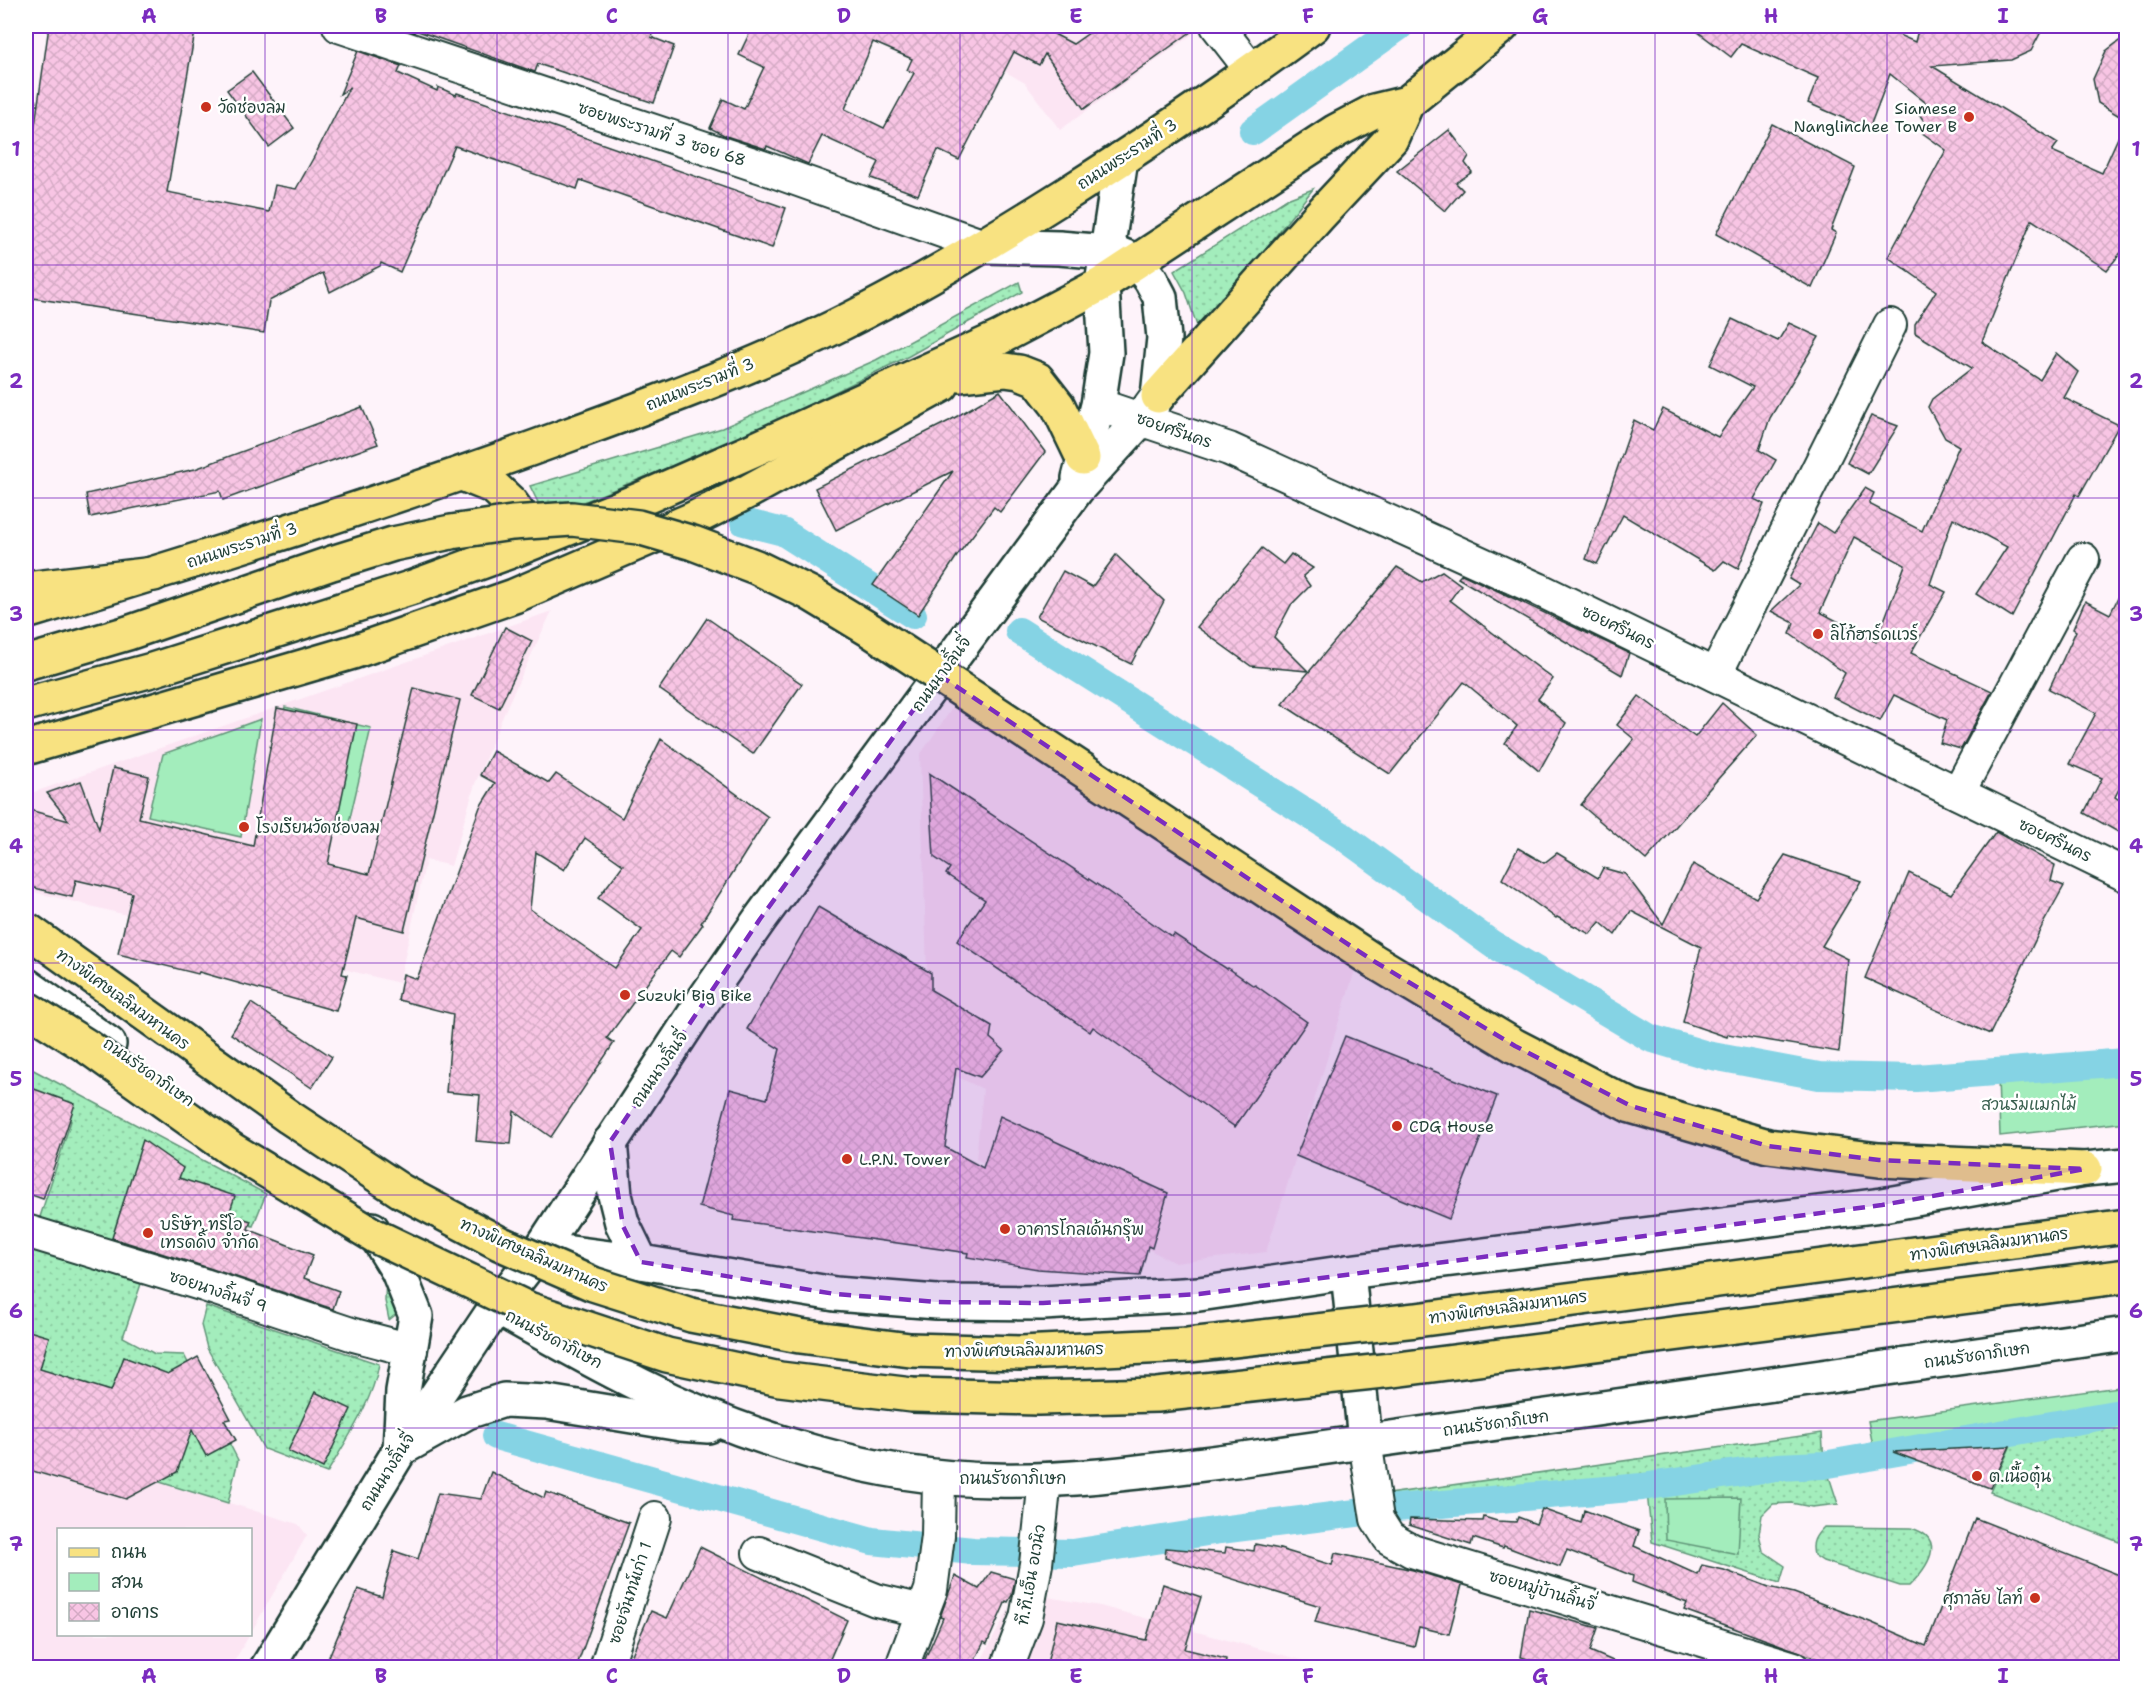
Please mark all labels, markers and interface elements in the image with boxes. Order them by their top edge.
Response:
text: A [141,3,157,29]
text: B [375,3,387,29]
text: C [606,3,618,29]
text: D [837,3,851,29]
text: E [1069,3,1083,29]
text: F [1302,3,1314,29]
text: G [1532,3,1548,29]
text: H [1764,3,1778,29]
text: I [1997,3,2009,29]
street label: ซอยพระรามที่ 3 ซอย 68 [575,92,750,171]
place label: วัดช่องลม [218,96,286,118]
place label: Siamese Nanglinchee Tower B [1793,98,1957,137]
marker: วัดช่องลม [199,100,213,114]
street label: ถนนพระรามที่ 3 [1070,110,1181,194]
marker: Siamese Nanglinchee Tower B [1962,110,1976,124]
text: 1 [11,136,21,162]
text: 1 [2131,136,2141,162]
street label: ถนนพระรามที่ 3 [641,348,757,415]
text: 2 [9,368,23,394]
text: 2 [2129,368,2143,394]
street label: ซอยศรีนคร [1133,407,1215,453]
street label: ถนนพระรามที่ 3 [182,512,300,573]
street label: ซอยศรีนคร [1578,600,1658,654]
text: 3 [9,601,23,627]
text: 3 [2129,601,2143,627]
place label: ลิโก้ฮาร์ดแวร์ [1830,623,1918,645]
marker: ลิโก้ฮาร์ดแวร์ [1811,627,1825,641]
street label: ถนนนางลิ้นจี่ [903,629,976,716]
street label: ซอยศรีนคร [2015,813,2095,867]
place label: โรงเรียนวัดช่องลม [256,816,380,838]
marker: โรงเรียนวัดช่องลม [237,820,251,834]
text: 4 [9,833,23,859]
text: 4 [2129,833,2143,859]
street label: ทางพิเศษเฉลิมมหานคร [52,943,194,1055]
place label: Suzuki Big Bike [637,985,752,1006]
marker: Suzuki Big Bike [618,988,632,1002]
street label: ถนนนางลิ้นจี่ [622,1023,693,1111]
street label: ถนนรัชดาภิเษก [99,1033,199,1111]
text: 5 [10,1066,22,1092]
text: 5 [2130,1066,2142,1092]
park label: สวนร่มแมกไม้ [1981,1093,2077,1115]
place label: CDG House [1409,1116,1494,1137]
marker: CDG House [1390,1119,1404,1133]
place label: L.P.N. Tower [859,1149,951,1170]
marker: L.P.N. Tower [840,1152,854,1166]
place label: บริษัท ทรีโอ เทรดดิ้ง จำกัด [160,1213,259,1253]
street label: ทางพิเศษเฉลิมมหานคร [457,1213,611,1297]
place label: อาคารโกลเด้นกรุ๊พ [1017,1217,1144,1242]
marker: อาคารโกลเด้นกรุ๊พ [998,1222,1012,1236]
street label: ทางพิเศษเฉลิมมหานคร [1908,1222,2070,1266]
marker: บริษัท ทรีโอ เทรดดิ้ง จำกัด [141,1226,155,1240]
street label: ซอยนางลิ้นจี่ 9 [166,1261,271,1317]
street label: ทางพิเศษเฉลิมมหานคร [1427,1285,1589,1329]
text: 6 [9,1298,23,1324]
text: 6 [2129,1298,2143,1324]
street label: ถนนรัชดาภิเษก [502,1305,606,1373]
street label: ถนนรัชดาภิเษก [1923,1337,2031,1373]
street label: ทางพิเศษเฉลิมมหานคร [944,1338,1104,1362]
street label: ถนนรัชดาภิเษก [1442,1405,1550,1441]
street label: ถนนนางลิ้นจี่ [351,1426,419,1515]
place label: ต.เนื้อตุ๋น [1989,1461,2051,1489]
street label: ถนนรัชดาภิเษก [960,1468,1066,1489]
marker: ต.เนื้อตุ๋น [1970,1469,1984,1483]
street label: ที.ที.เอ็น อเวนิว [1011,1523,1050,1627]
legend [57,1528,252,1636]
text: 7 [9,1531,23,1557]
text: 7 [2129,1531,2143,1557]
street label: ซอยจันทน์เก่า 1 [603,1539,656,1647]
text: ถนน [111,1540,146,1564]
street label: ซอยหมู่บ้านลิ้นจี่ [1486,1560,1600,1618]
text: สวน [111,1570,143,1594]
place label: ศุภาลัย ไลท์ [1943,1587,2023,1611]
marker: ศุภาลัย ไลท์ [2028,1591,2042,1605]
text: อาคาร [111,1600,159,1624]
text: A [141,1663,157,1689]
text: B [375,1663,387,1689]
text: C [606,1663,618,1689]
text: D [837,1663,851,1689]
text: E [1069,1663,1083,1689]
text: F [1302,1663,1314,1689]
text: G [1532,1663,1548,1689]
text: H [1764,1663,1778,1689]
text: I [1997,1663,2009,1689]

